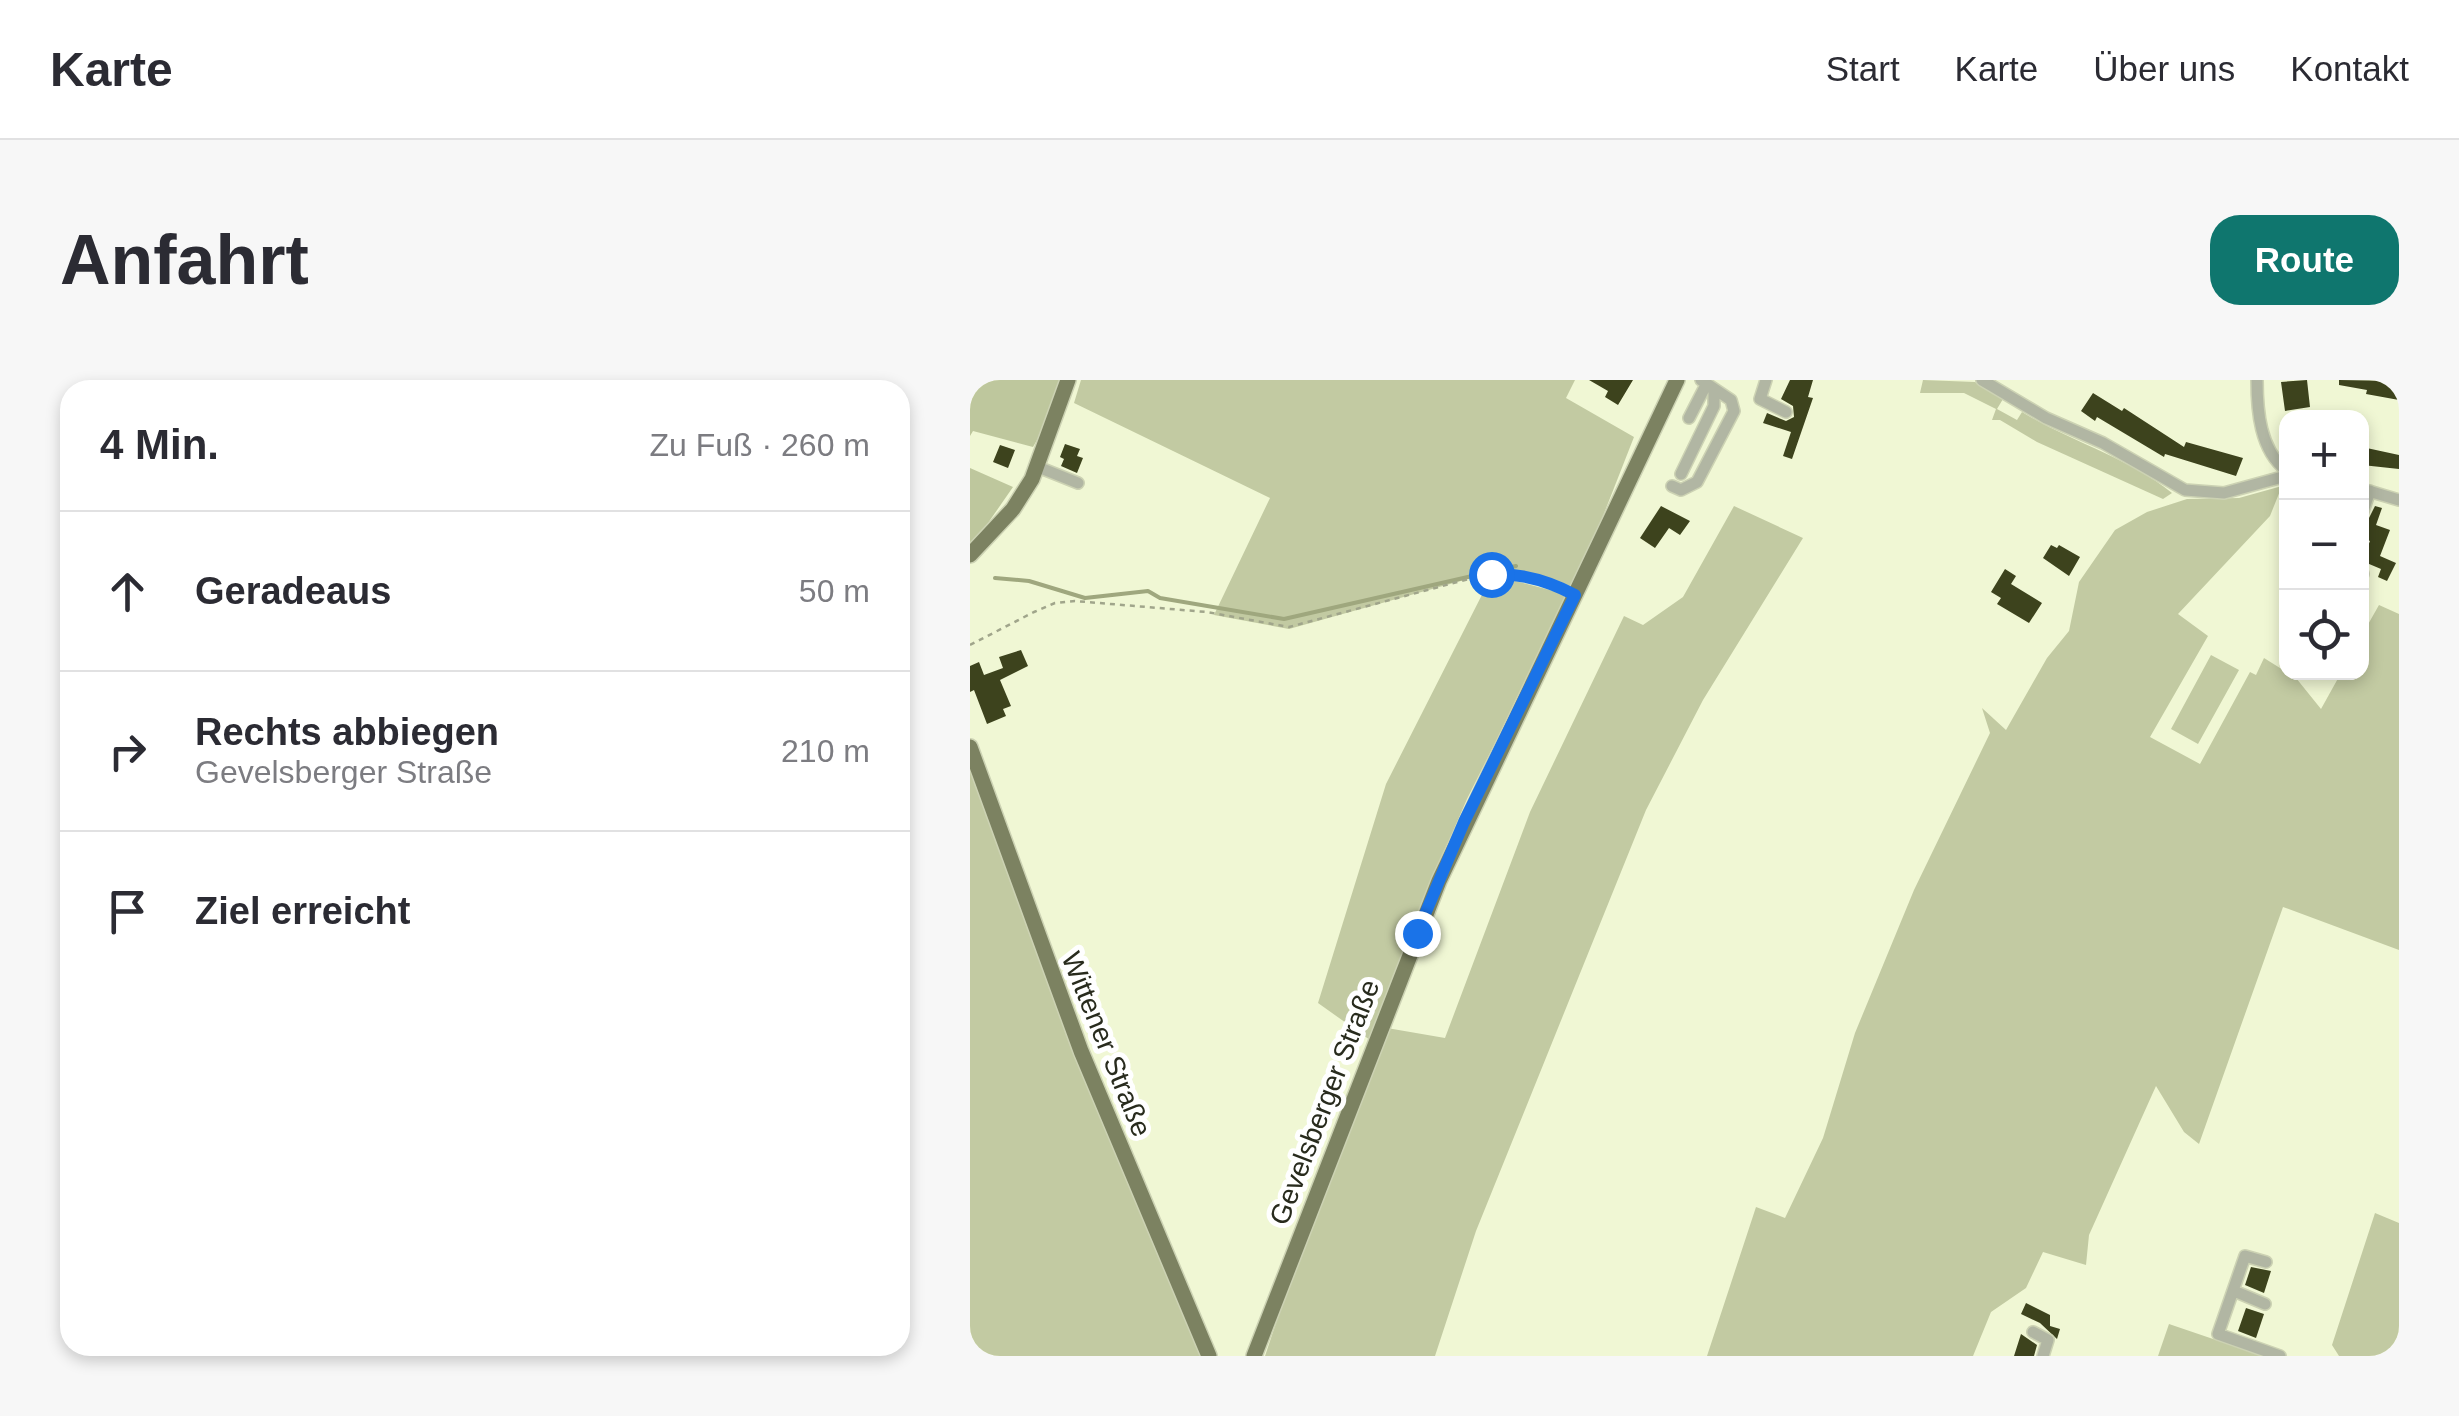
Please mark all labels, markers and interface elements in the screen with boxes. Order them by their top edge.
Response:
text: Karte [50,43,173,96]
text: Start [1826,49,1900,88]
text: Karte [1955,49,2038,88]
text: Über uns [2093,49,2235,88]
text: Kontakt [2290,49,2409,88]
button: Route [2210,215,2399,305]
text: Anfahrt [60,221,309,299]
map controls [2279,410,2369,680]
button: + [2279,410,2369,500]
text: 4 Min. [100,421,219,468]
text: Zu Fuß · 260 m [650,427,870,463]
button: − [2279,500,2369,590]
route start [1469,552,1515,598]
icon: ahead [100,564,155,619]
text: Geradeaus [195,570,391,612]
text: 50 m [799,573,870,609]
button: locate [2279,590,2369,680]
text: Rechts abbiegen [195,711,499,753]
icon: right [100,724,155,779]
text: 210 m [781,733,870,769]
text: Gevelsberger Straße [195,754,492,790]
icon: arrive [100,884,155,939]
text: Ziel erreicht [195,890,410,932]
route end [1395,911,1441,957]
street label: Wittener Straße [1055,947,1158,1141]
street label: Gevelsberger Straße [1263,975,1386,1229]

